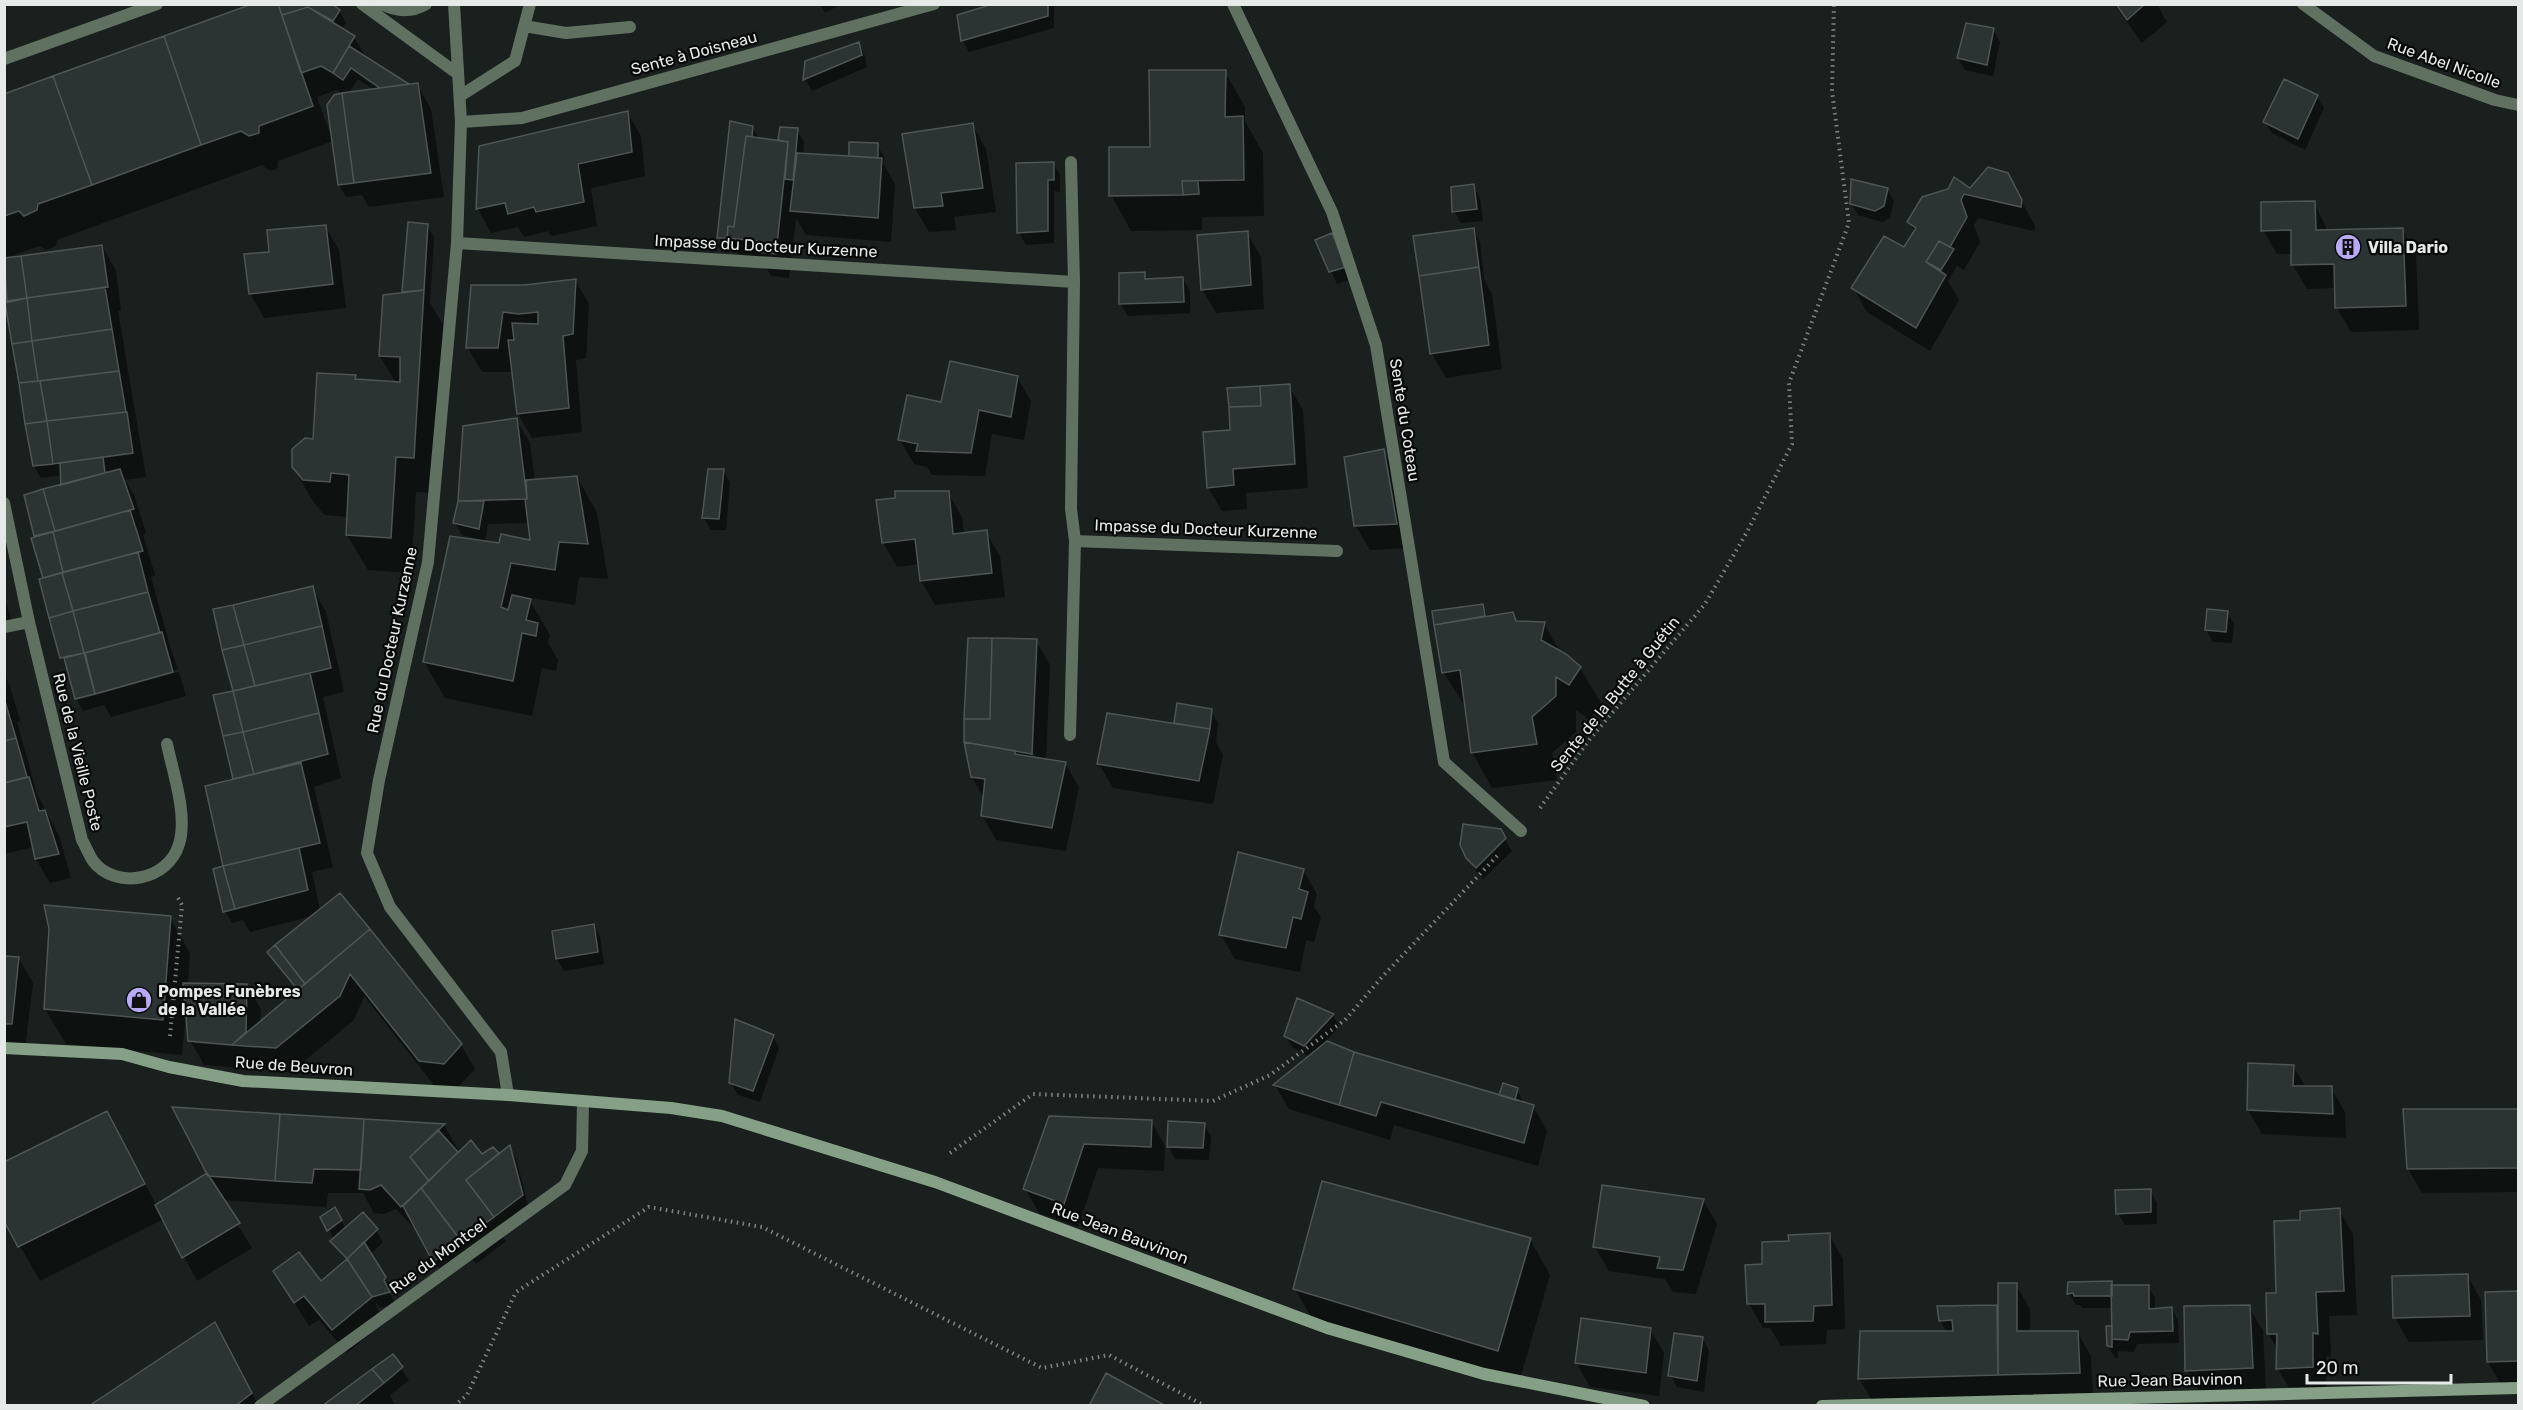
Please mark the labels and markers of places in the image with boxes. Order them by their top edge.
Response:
building icon: Villa Dario [2333,232,2363,262]
place label: Villa Dario [2368,238,2448,257]
place label: Pompes Funèbres de la Vallée [158,982,301,1019]
shop icon: Pompes Funèbres de la Vallée [124,985,154,1015]

